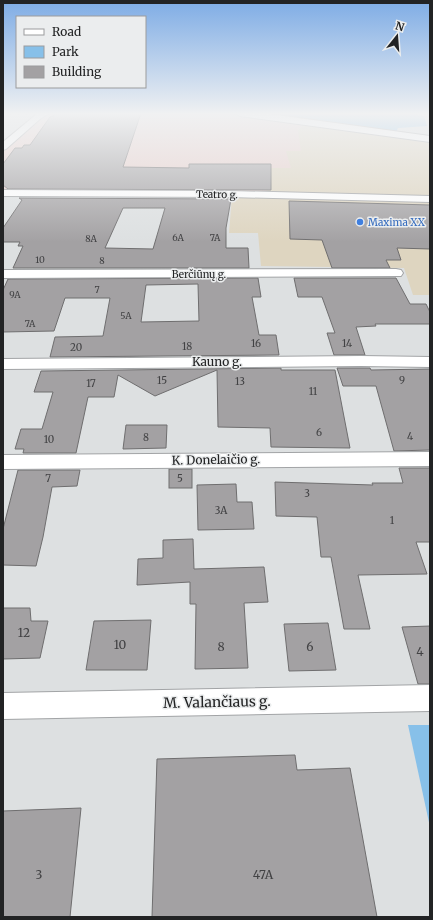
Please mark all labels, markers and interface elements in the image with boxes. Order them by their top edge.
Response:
legend [16,16,146,88]
north arrow [377,16,417,56]
text: N [394,18,406,34]
text: Road [52,24,81,39]
text: Park [52,44,79,59]
text: Building [52,64,102,79]
street label: Teatro g. [196,188,238,201]
place label: Maxima XX [368,216,426,229]
marker: Maxima XX [355,217,365,227]
house number: 6A [172,232,185,243]
house number: 7A [210,232,221,243]
house number: 8A [85,233,98,244]
house number: 10 [35,254,45,265]
house number: 8 [99,255,105,266]
street label: Berčiūnų g. [172,268,226,281]
house number: 7 [94,284,100,295]
house number: 9A [9,289,21,300]
house number: 5A [120,310,132,321]
house number: 7A [25,318,36,329]
house number: 16 [251,337,261,350]
house number: 14 [342,337,352,350]
house number: 18 [182,340,192,353]
house number: 20 [70,341,82,354]
street label: Kauno g. [192,354,242,369]
house number: 15 [157,374,167,387]
house number: 9 [399,374,405,387]
house number: 13 [235,375,245,388]
house number: 17 [86,377,96,390]
house number: 11 [309,385,318,398]
house number: 6 [316,426,322,439]
house number: 4 [407,430,413,443]
house number: 8 [143,431,149,444]
house number: 10 [44,433,54,446]
street label: K. Donelaičio g. [172,451,260,468]
house number: 7 [45,472,51,485]
house number: 5 [177,472,183,485]
house number: 3 [304,487,310,500]
house number: 3A [215,504,228,517]
house number: 1 [390,514,395,527]
house number: 12 [18,625,30,640]
house number: 10 [114,637,127,652]
house number: 8 [217,639,225,654]
house number: 6 [306,639,314,654]
house number: 4 [416,644,424,659]
street label: M. Valančiaus g. [163,692,271,712]
house number: 3 [36,867,43,882]
house number: 47A [253,867,274,882]

